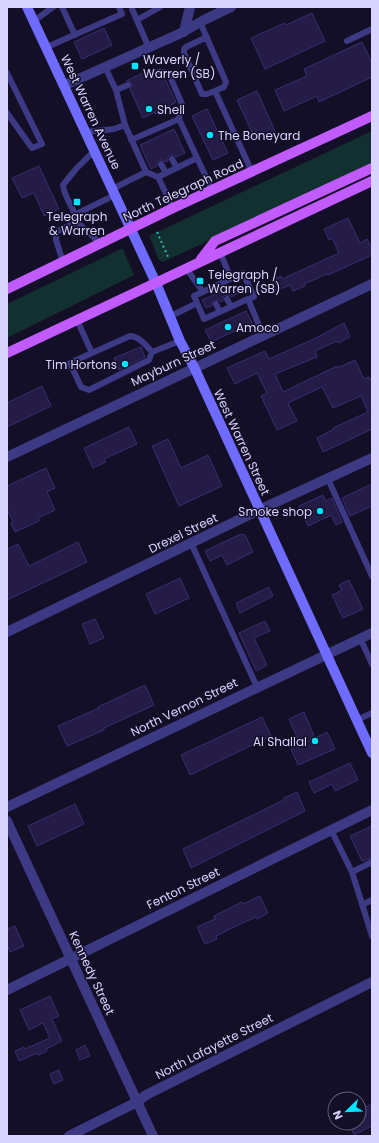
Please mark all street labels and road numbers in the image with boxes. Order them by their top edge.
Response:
street label: West Warren Avenue [57,52,125,172]
street label: North Telegraph Road [120,155,246,225]
street label: Mayburn Street [128,336,218,390]
street label: West Warren Street [210,386,274,498]
street label: Drexel Street [146,509,220,557]
street label: North Vernon Street [128,674,240,740]
street label: Fenton Street [144,863,222,913]
street label: Kennedy Street [65,928,119,1018]
street label: North Lafayette Street [152,1009,276,1083]

